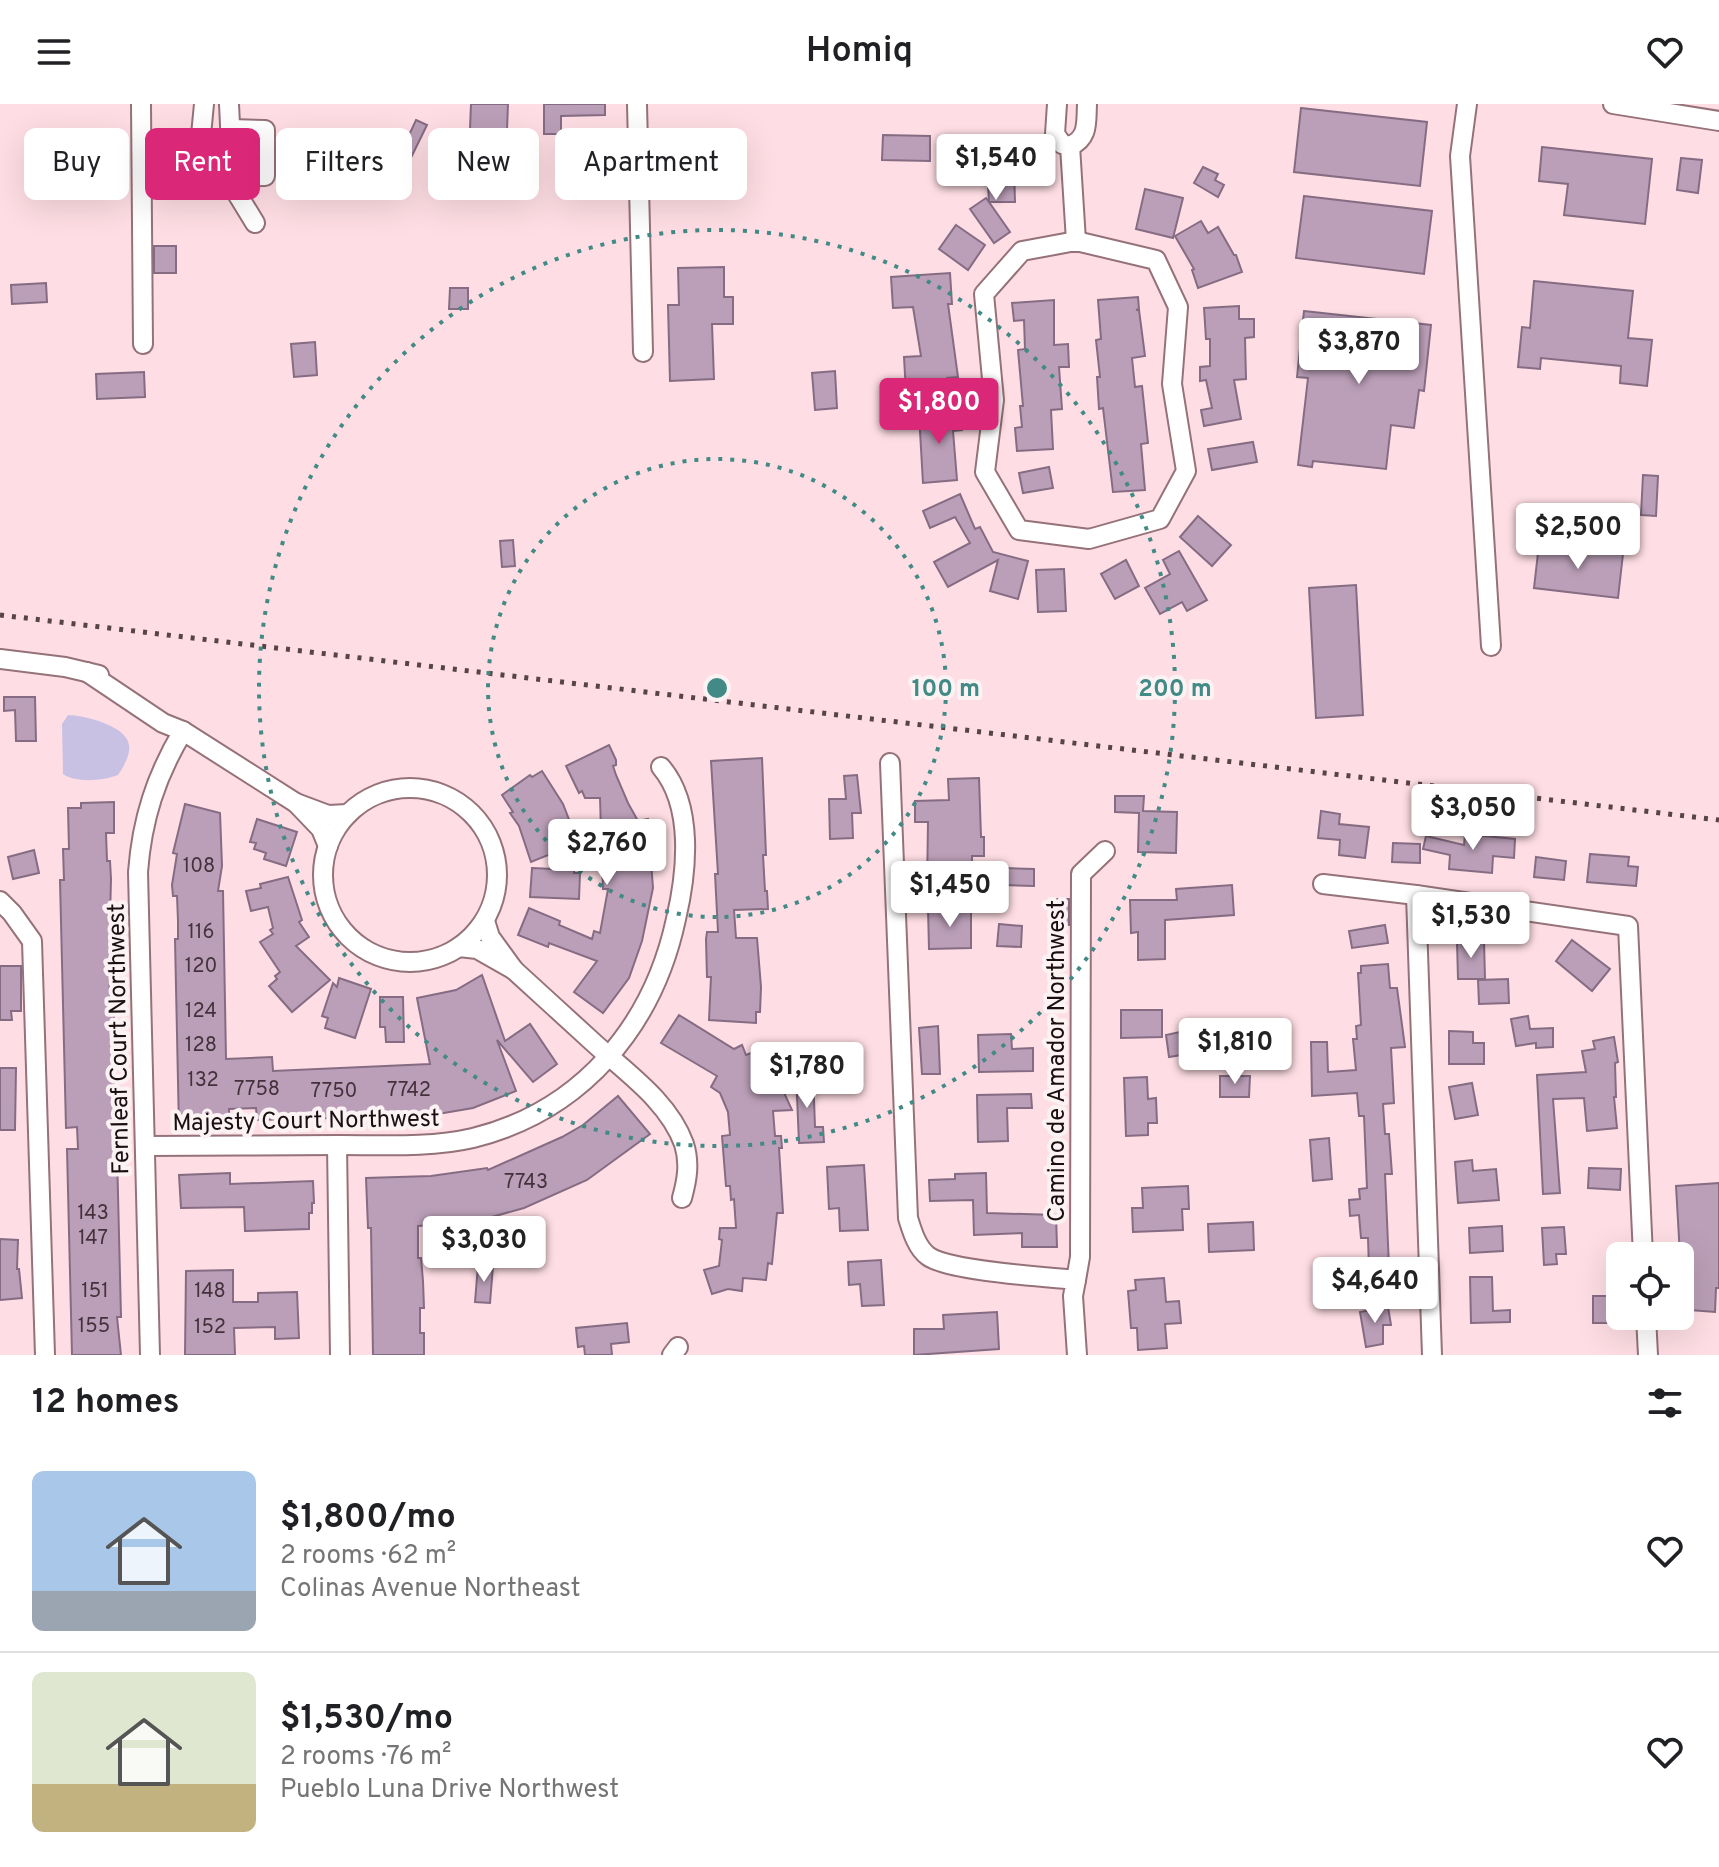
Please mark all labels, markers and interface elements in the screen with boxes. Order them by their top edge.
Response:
text: Homiq [806,29,913,75]
icon: menu [32,30,76,74]
icon: heart [1643,30,1687,74]
chip: Buy [24,128,129,200]
chip: Rent [145,128,260,200]
chip: Filters [276,128,412,200]
chip: New [428,128,539,200]
chip: Apartment [555,128,747,200]
pin: $1,540 [931,134,1061,202]
text: $1,540 [954,143,1038,176]
pin: $3,870 [1294,318,1424,386]
text: $3,870 [1317,327,1401,360]
pin: $1,800 [874,378,1004,446]
text: $1,800 [897,387,981,420]
pin: $2,500 [1513,503,1643,571]
text: $2,500 [1534,512,1622,545]
centre of rings [703,674,731,702]
text: 100 m [912,675,980,705]
text: 200 m [1138,675,1212,705]
pin: $3,050 [1408,784,1538,852]
text: $3,050 [1429,793,1517,826]
pin: $2,760 [542,819,672,887]
text: $2,760 [566,828,648,861]
house number: 108 [183,854,215,880]
pin: $1,450 [885,861,1015,929]
text: $1,450 [909,870,991,903]
pin: $1,530 [1406,892,1536,960]
street label: Camino de Amador Northwest [1043,900,1073,1222]
text: $1,530 [1431,901,1512,934]
street label: Fernleaf Court Northwest [103,903,137,1175]
house number: 116 [188,920,214,946]
house number: 120 [185,954,217,980]
house number: 124 [185,999,217,1025]
pin: $1,810 [1170,1018,1300,1086]
text: $1,810 [1197,1027,1273,1060]
house number: 128 [185,1033,217,1059]
pin: $1,780 [742,1042,872,1110]
text: $1,780 [769,1051,845,1084]
house number: 132 [187,1068,219,1094]
house number: 7758 [234,1077,280,1103]
house number: 7742 [387,1078,431,1104]
house number: 7750 [311,1079,357,1105]
street label: Majesty Court Northwest [172,1105,440,1139]
house number: 7743 [504,1170,548,1196]
house number: 143 [77,1201,109,1227]
pin: $3,030 [419,1216,549,1284]
text: $3,030 [441,1225,527,1258]
house number: 147 [78,1226,108,1252]
map controls [1606,1242,1694,1330]
button: locate [1606,1242,1694,1330]
pin: $4,640 [1310,1257,1440,1325]
text: $4,640 [1331,1266,1419,1299]
house number: 151 [81,1279,109,1305]
house number: 148 [194,1279,226,1305]
house number: 155 [78,1314,110,1340]
house number: 152 [194,1315,226,1341]
icon: filters [1643,1381,1687,1425]
text: 12 homes [32,1382,179,1425]
text: $1,800/mo [280,1497,456,1540]
icon: home [96,1503,192,1599]
icon: heart [1643,1529,1687,1573]
text: 2 rooms · 62 m² [280,1540,456,1573]
text: Colinas Avenue Northeast [280,1573,581,1606]
text: $1,530/mo [280,1698,453,1741]
icon: home [96,1704,192,1800]
icon: heart [1643,1730,1687,1774]
text: 2 rooms · 76 m² [280,1741,452,1774]
text: Pueblo Luna Drive Northwest [280,1774,619,1807]

